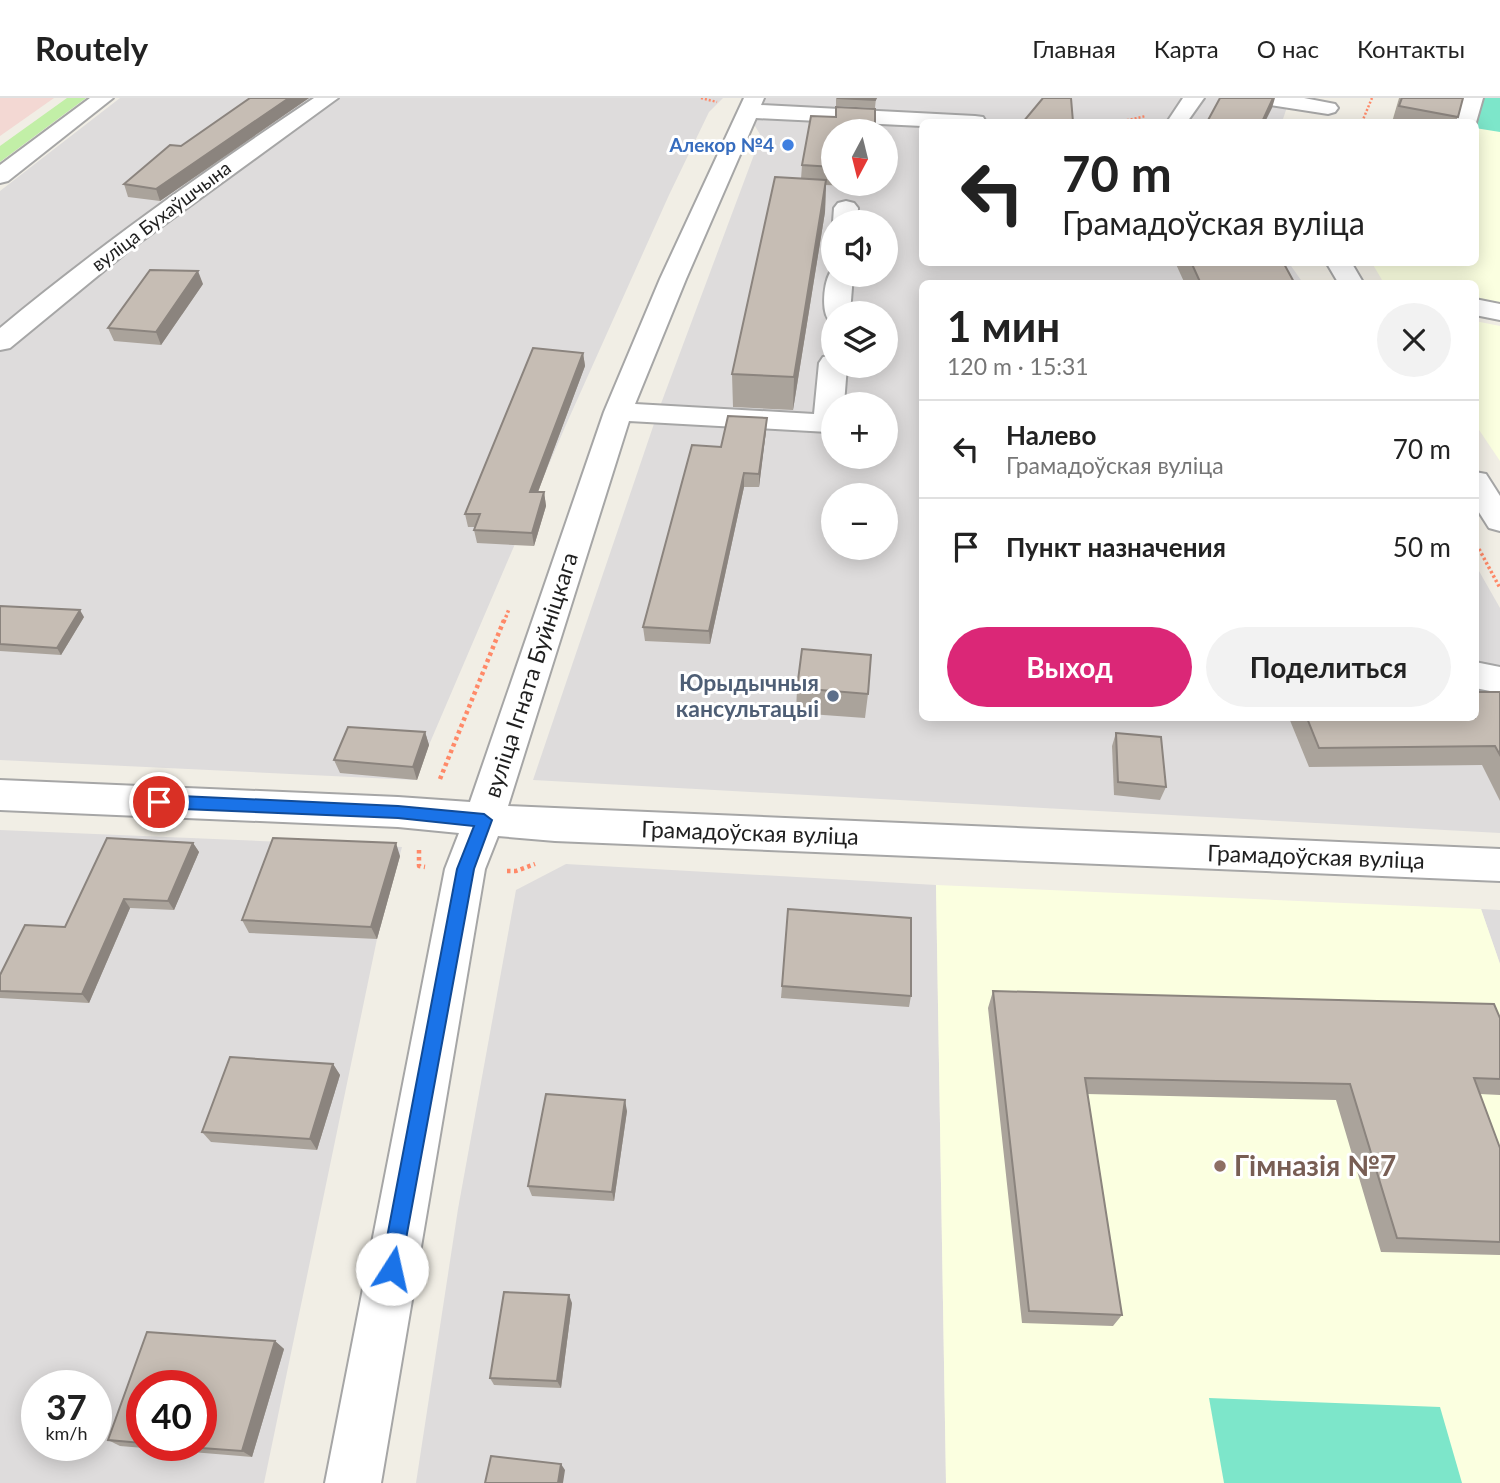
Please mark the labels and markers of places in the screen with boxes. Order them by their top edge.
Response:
place label: Алекор №4 [668,133,774,156]
marker: Алекор №4 [780,137,796,153]
place label: Юрыдычныя кансультацыі [676,668,819,722]
marker: Юрыдычныя кансультацыі [825,688,841,704]
pin [129,772,189,832]
place label: Гімназія №7 [1234,1148,1396,1182]
marker: Гімназія №7 [1212,1158,1228,1174]

